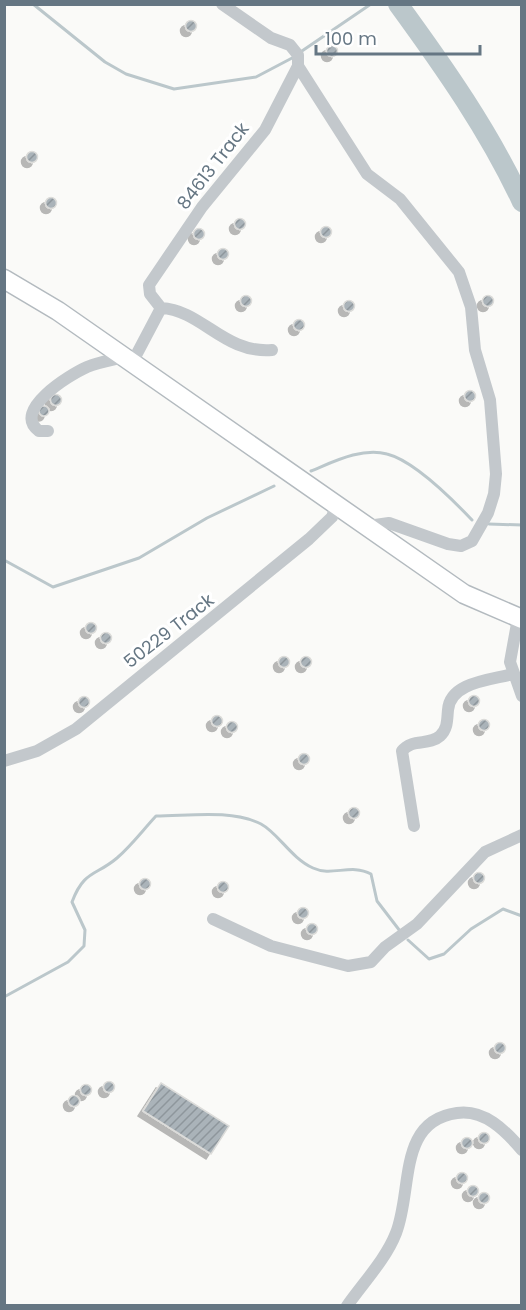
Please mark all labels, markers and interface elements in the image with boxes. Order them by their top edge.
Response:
scale bar [316,18,480,56]
text: 100 m [325,26,377,51]
street label: 84613 Track [171,116,255,214]
street label: 50229 Track [118,587,220,674]

